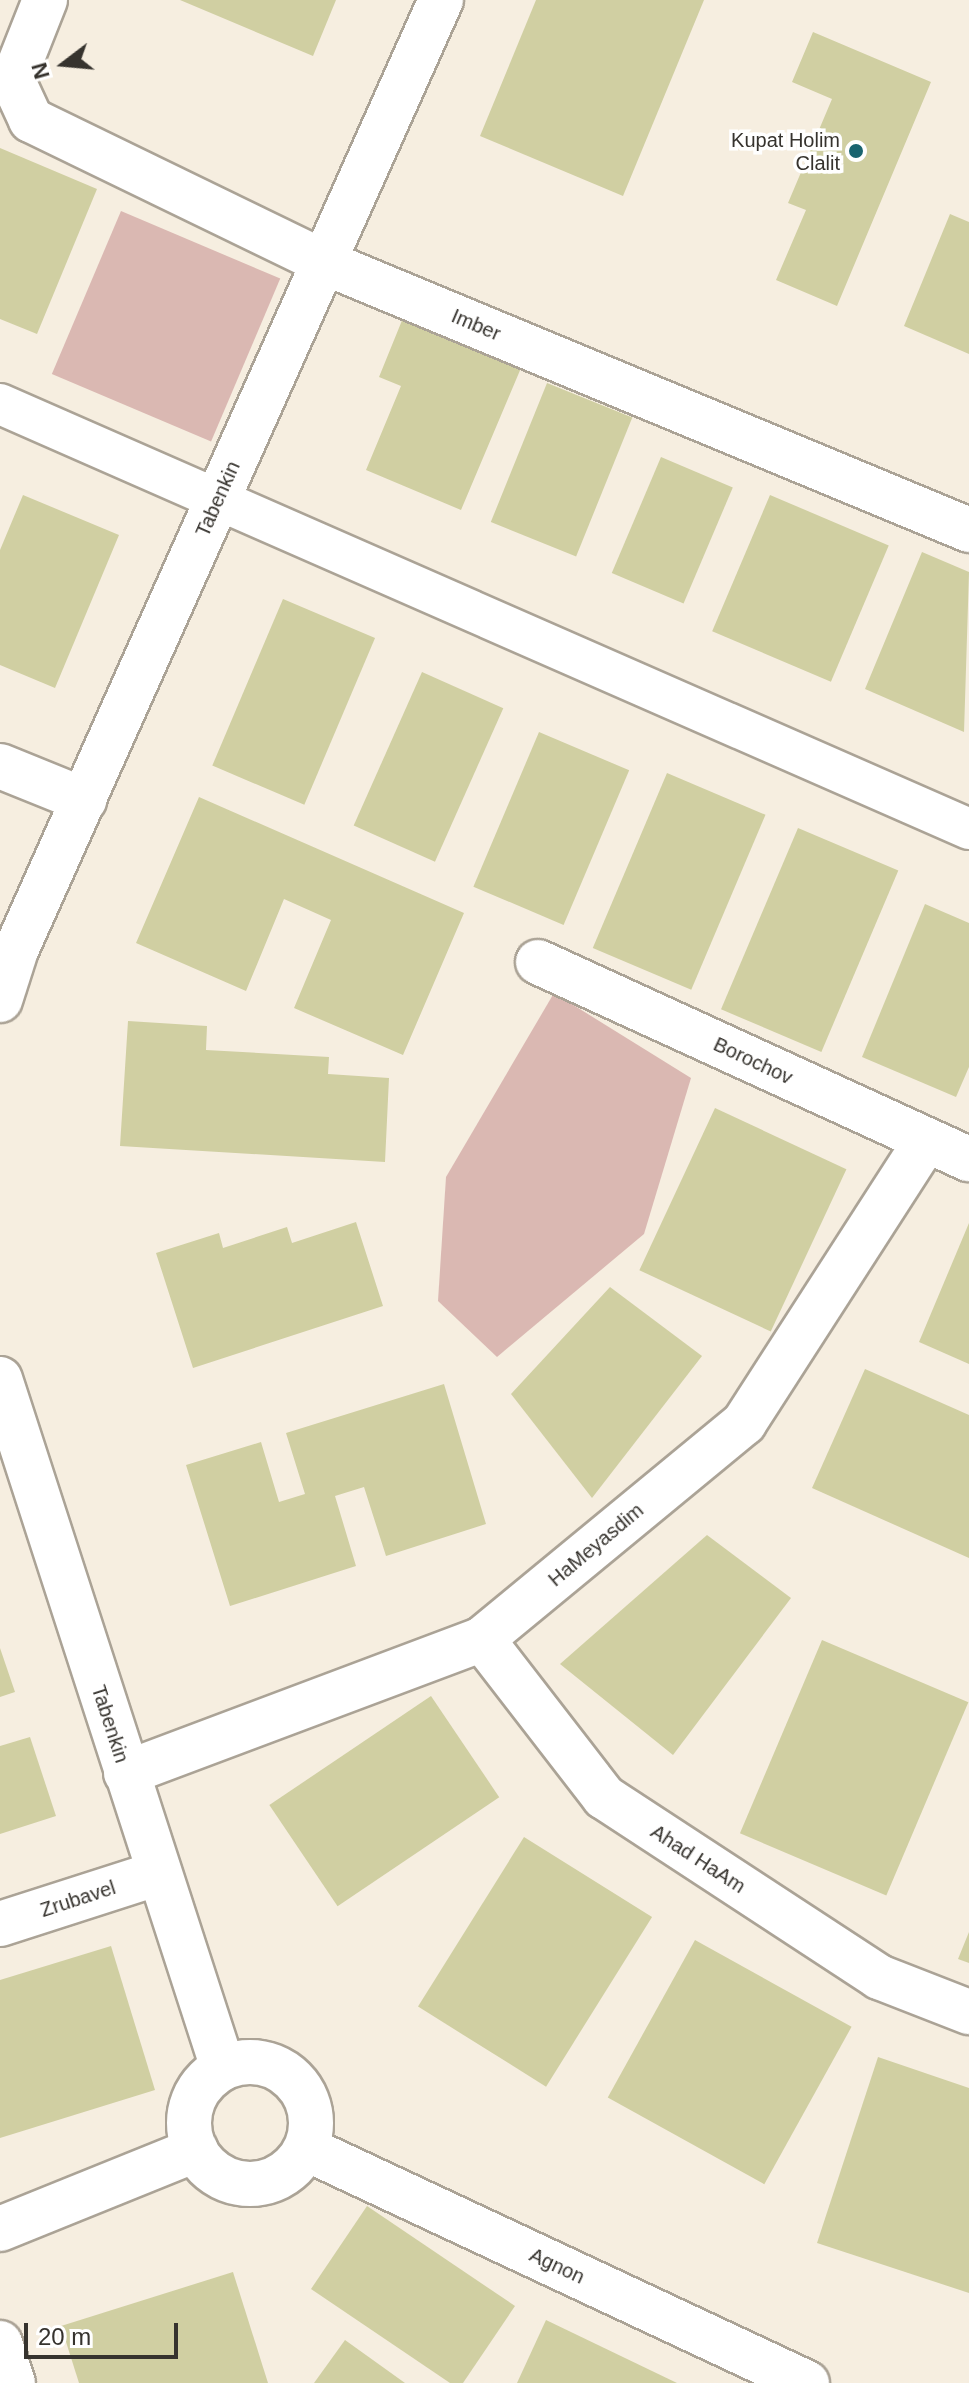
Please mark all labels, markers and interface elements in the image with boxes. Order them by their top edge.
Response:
north arrow [24,24,104,104]
text: N [26,60,55,82]
place label: Kupat Holim Clalit [731,128,840,175]
marker: Kupat Holim Clalit [847,142,865,160]
street label: Imber [448,304,504,346]
street label: Tabenkin [191,458,245,540]
street label: Borochov [710,1032,796,1090]
street label: HaMeyasdim [544,1498,648,1592]
street label: Tabenkin [86,1682,134,1766]
street label: Ahad HaAm [646,1820,750,1898]
street label: Zrubavel [37,1876,119,1922]
street label: Agnon [526,2243,588,2289]
scale bar [28,2307,182,2357]
text: 20 m [38,2323,91,2350]

